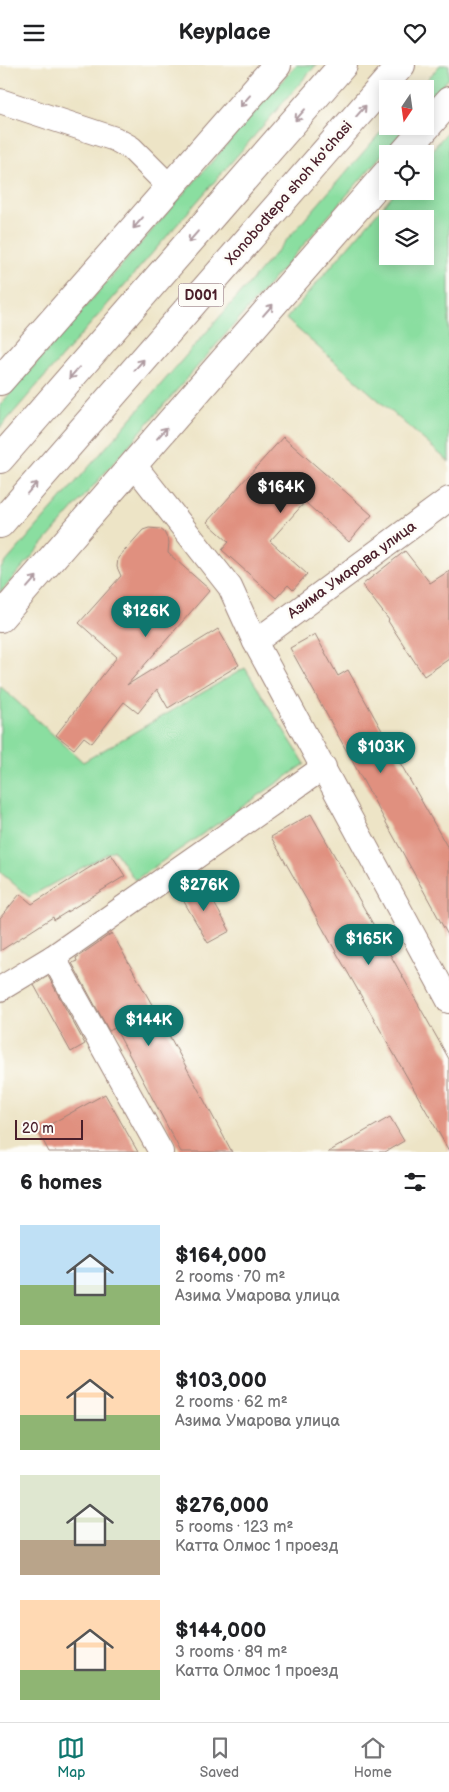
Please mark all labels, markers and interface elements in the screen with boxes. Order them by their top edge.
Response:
icon: menu [20,19,48,47]
text: Keyplace [178,19,271,46]
icon: heart [401,19,429,47]
north arrow [379,80,434,135]
map controls [379,80,434,265]
one-way arrow [239,95,251,108]
one-way arrow [355,105,367,118]
one-way arrow [294,108,305,121]
street label: Xonobodtepa shoh ko'chasi [221,117,357,270]
button: locate [379,145,434,200]
button: layers [379,210,434,265]
one-way arrow [132,217,143,230]
one-way arrow [187,231,199,244]
road number: D001 [178,283,224,307]
one-way arrow [262,304,273,317]
one-way arrow [133,359,145,372]
one-way arrow [69,366,80,379]
one-way arrow [156,426,168,439]
pin: $164K [246,471,316,514]
text: $164K [257,478,305,497]
one-way arrow [26,481,38,494]
street label: Азима Умарова улица [283,517,420,624]
one-way arrow [26,575,38,588]
pin: $126K [111,595,181,638]
text: $126K [122,602,170,621]
pin: $103K [346,731,416,774]
text: $103K [357,738,405,757]
pin: $276K [169,869,239,912]
text: $276K [180,876,229,895]
pin: $165K [334,923,404,966]
text: $165K [345,930,393,949]
pin: $144K [114,1005,184,1047]
text: $144K [125,1011,173,1030]
scale bar [15,1117,82,1140]
text: 20 m [22,1120,54,1137]
icon: filters [401,1168,429,1196]
text: 6 homes [20,1170,102,1195]
text: $164,000 [175,1243,267,1268]
icon: home [60,1245,120,1305]
text: 2 rooms · 70 m² [175,1268,285,1287]
text: Азима Умарова улица [175,1287,340,1306]
text: $103,000 [175,1368,267,1393]
icon: home [60,1370,120,1430]
text: 2 rooms · 62 m² [175,1393,288,1412]
text: Азима Умарова улица [175,1412,340,1431]
text: $276,000 [175,1493,269,1518]
icon: home [60,1495,120,1555]
text: 5 rooms · 123 m² [175,1518,293,1537]
text: Катта Олмос 1 проезд [175,1537,338,1556]
text: $144,000 [175,1618,266,1643]
icon: home [60,1620,120,1680]
text: 3 rooms · 89 m² [175,1643,287,1662]
text: Катта Олмос 1 проезд [175,1662,338,1681]
tab: Map [57,1734,85,1781]
tab: Saved [200,1734,239,1781]
tab: Home [354,1734,392,1781]

